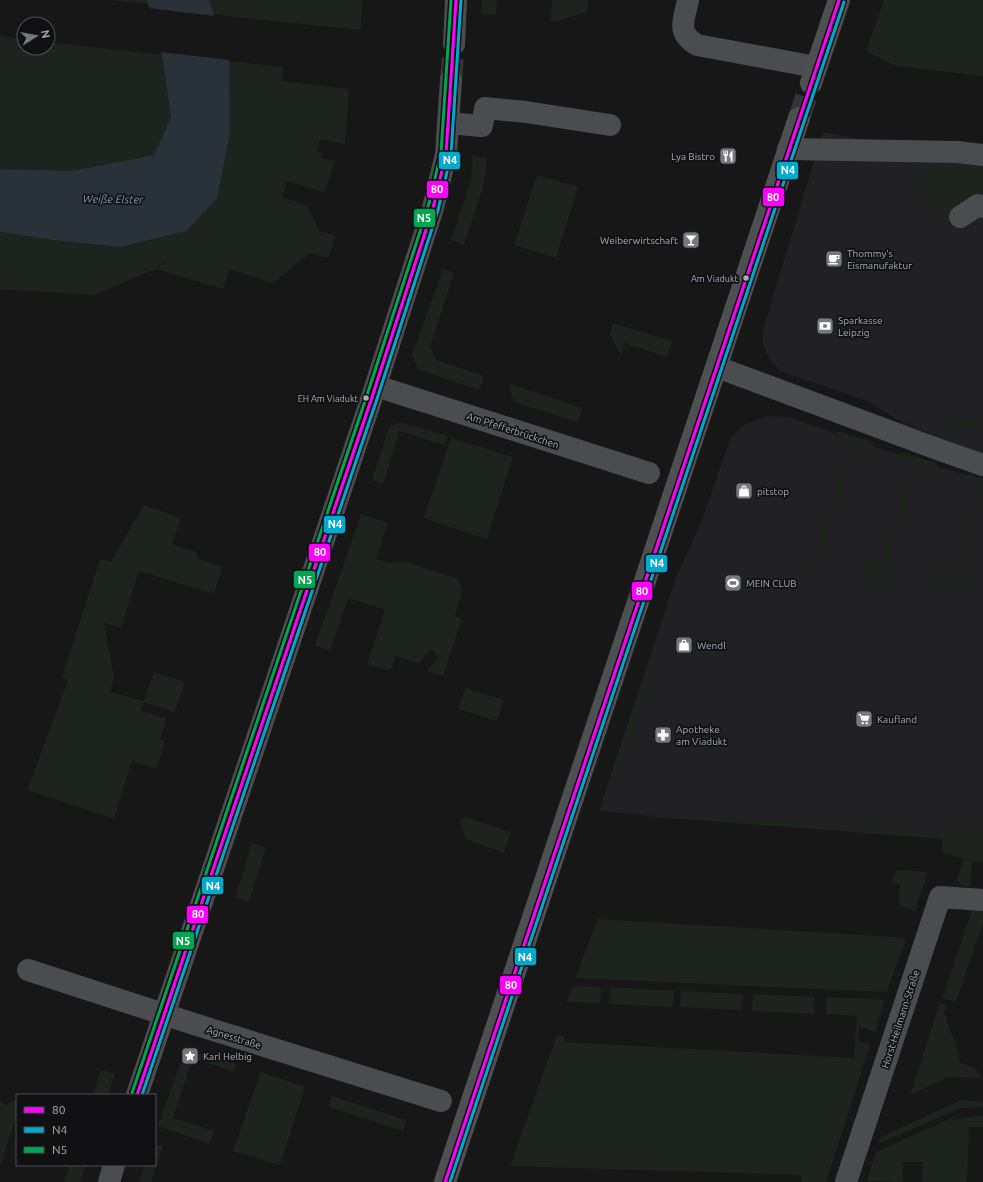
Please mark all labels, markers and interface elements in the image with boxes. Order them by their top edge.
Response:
north arrow [16,16,56,56]
text: N [39,29,52,39]
restaurant icon: Lya Bistro [718,146,738,166]
line badge: N4 [438,151,461,170]
place label: Lya Bistro [671,151,715,162]
text: N4 [443,154,457,166]
line badge: N4 [776,161,799,180]
text: N4 [781,164,795,176]
line badge: 80 [426,180,449,199]
text: 80 [431,183,443,195]
line badge: 80 [762,187,785,207]
text: 80 [767,191,779,203]
water label: Weiße Elster [83,192,144,206]
line badge: N5 [413,208,436,228]
text: N5 [417,212,431,224]
bar icon: Weiberwirtschaft [681,230,701,250]
place label: Weiberwirtschaft [600,235,678,246]
place label: Thommy's Eismanufaktur [847,248,912,271]
cafe icon: Thommy's Eismanufaktur [824,249,844,269]
marker: Am Viadukt [741,273,751,283]
place label: Am Viadukt [691,274,738,284]
place label: Sparkasse Leipzig [838,315,882,338]
bank icon: Sparkasse Leipzig [815,316,835,336]
marker: EH Am Viadukt [361,393,371,403]
place label: EH Am Viadukt [298,394,358,404]
street label: Am Pfefferbrückchen [465,410,560,451]
shop icon: pitstop [734,481,754,501]
place label: pitstop [757,486,789,497]
line badge: N4 [323,515,346,534]
text: N4 [328,518,342,530]
line badge: 80 [308,543,331,562]
text: 80 [314,546,326,558]
line badge: N4 [645,554,668,573]
text: N4 [650,557,664,569]
line badge: N5 [293,570,316,589]
sports icon: MEIN CLUB [723,573,743,593]
text: N5 [298,574,312,586]
place label: MEIN CLUB [746,578,797,589]
line badge: 80 [631,581,653,601]
text: 80 [636,585,648,597]
shop icon: Wendl [674,635,694,655]
place label: Wendl [697,640,726,651]
supermarket icon: Kaufland [854,709,874,729]
place label: Kaufland [877,714,917,725]
place label: Apotheke am Viadukt [676,724,727,747]
pharmacy icon: Apotheke am Viadukt [653,725,673,745]
line badge: N4 [201,876,224,895]
text: N4 [206,880,220,892]
line badge: 80 [186,905,209,924]
text: 80 [192,908,204,920]
line badge: N5 [172,931,195,950]
text: N5 [176,935,190,947]
line badge: N4 [514,947,537,966]
text: N4 [518,951,532,963]
street label: Horst-Heilmann-Straße [879,969,922,1070]
line badge: 80 [499,975,522,995]
text: 80 [505,979,517,991]
street label: Agnesstraße [205,1024,263,1051]
place icon: Karl Helbig [180,1046,200,1066]
place label: Karl Helbig [203,1051,252,1062]
legend [16,1094,156,1166]
text: 80 [52,1103,66,1116]
text: N4 [52,1123,68,1136]
text: N5 [52,1143,67,1156]

